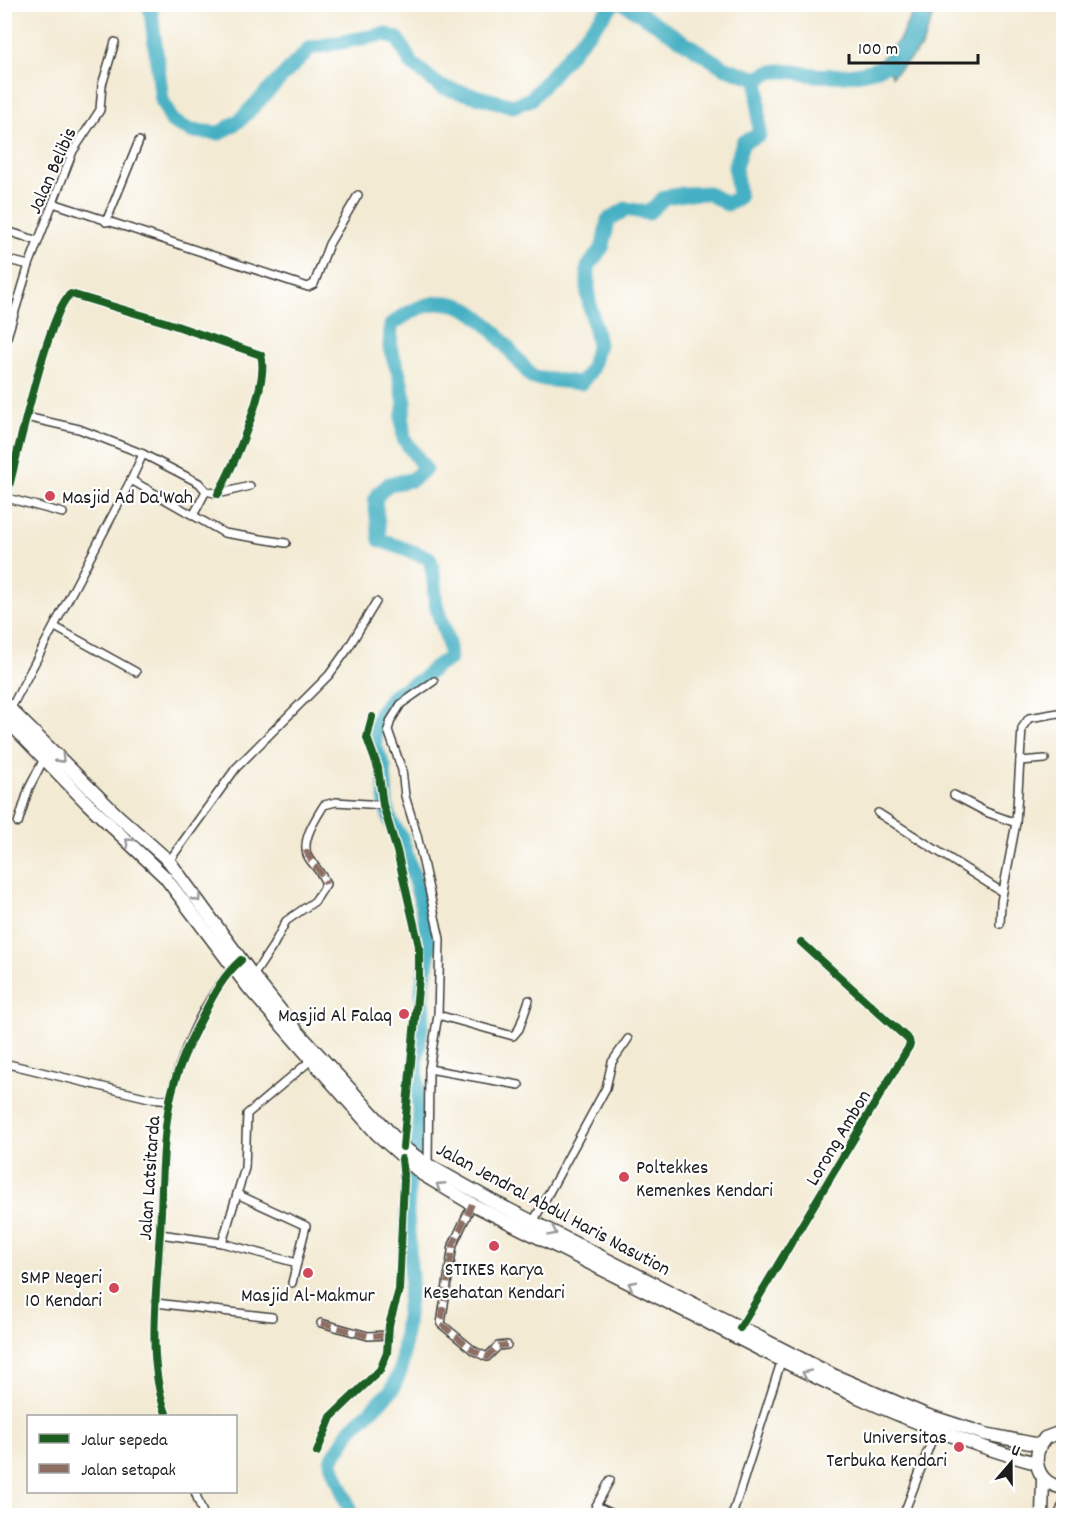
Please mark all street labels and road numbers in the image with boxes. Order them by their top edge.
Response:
street label: Jalan Belibis [22,123,85,219]
street label: Lorong Ambon [800,1085,879,1192]
street label: Jalan Latsitarda [133,1114,169,1241]
street label: Jalan Jendral Abdul Haris Nasution [431,1137,675,1284]

